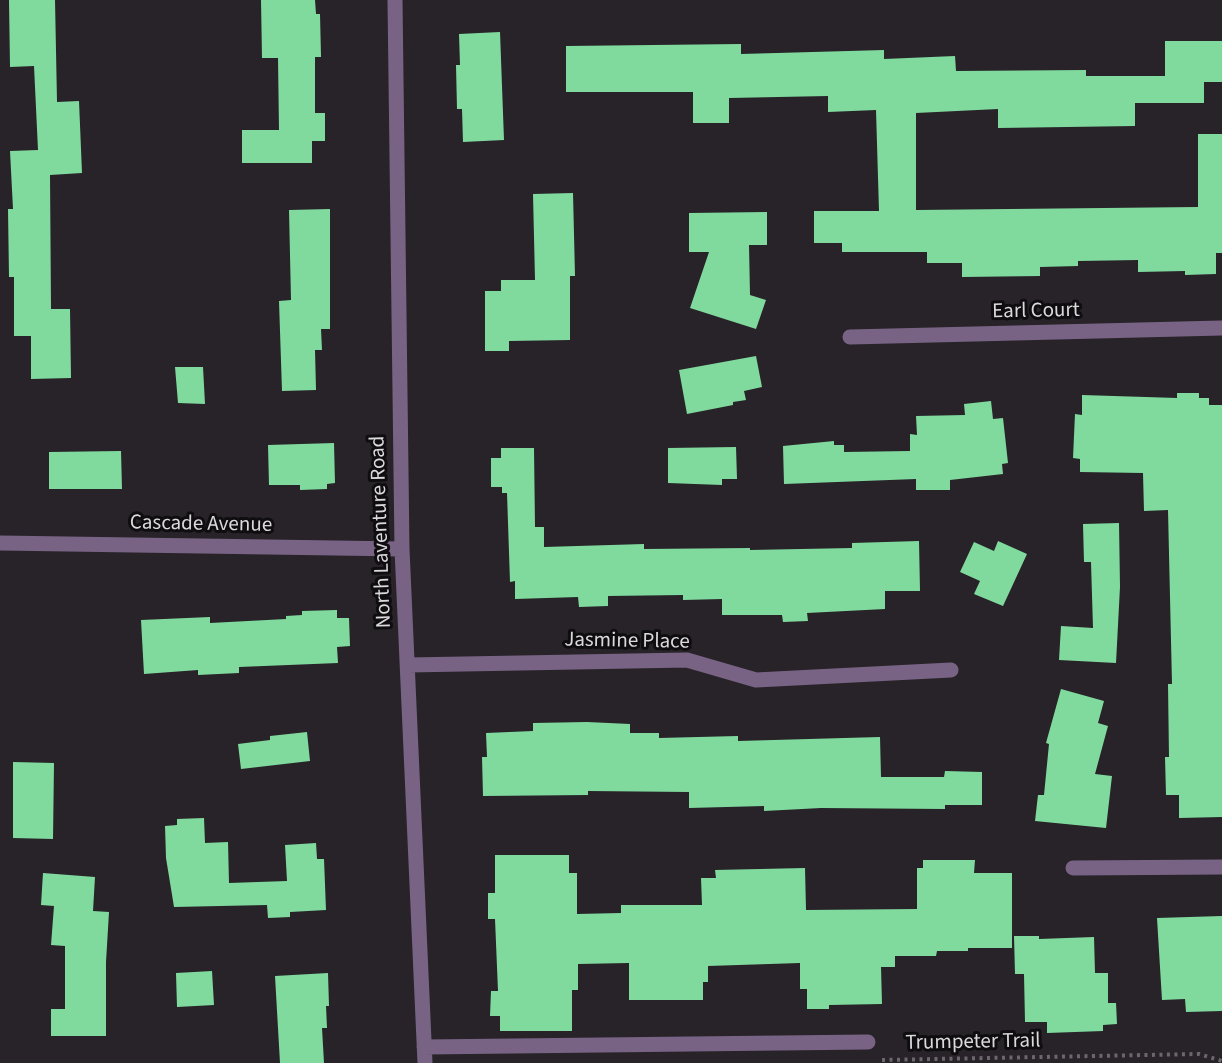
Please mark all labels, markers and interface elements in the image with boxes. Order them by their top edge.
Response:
street label: Earl Court [992,299,1080,325]
street label: North Laventure Road [366,435,398,629]
street label: Cascade Avenue [130,511,272,539]
street label: Jasmine Place [564,628,690,656]
street label: Trumpeter Trail [905,1029,1041,1057]

